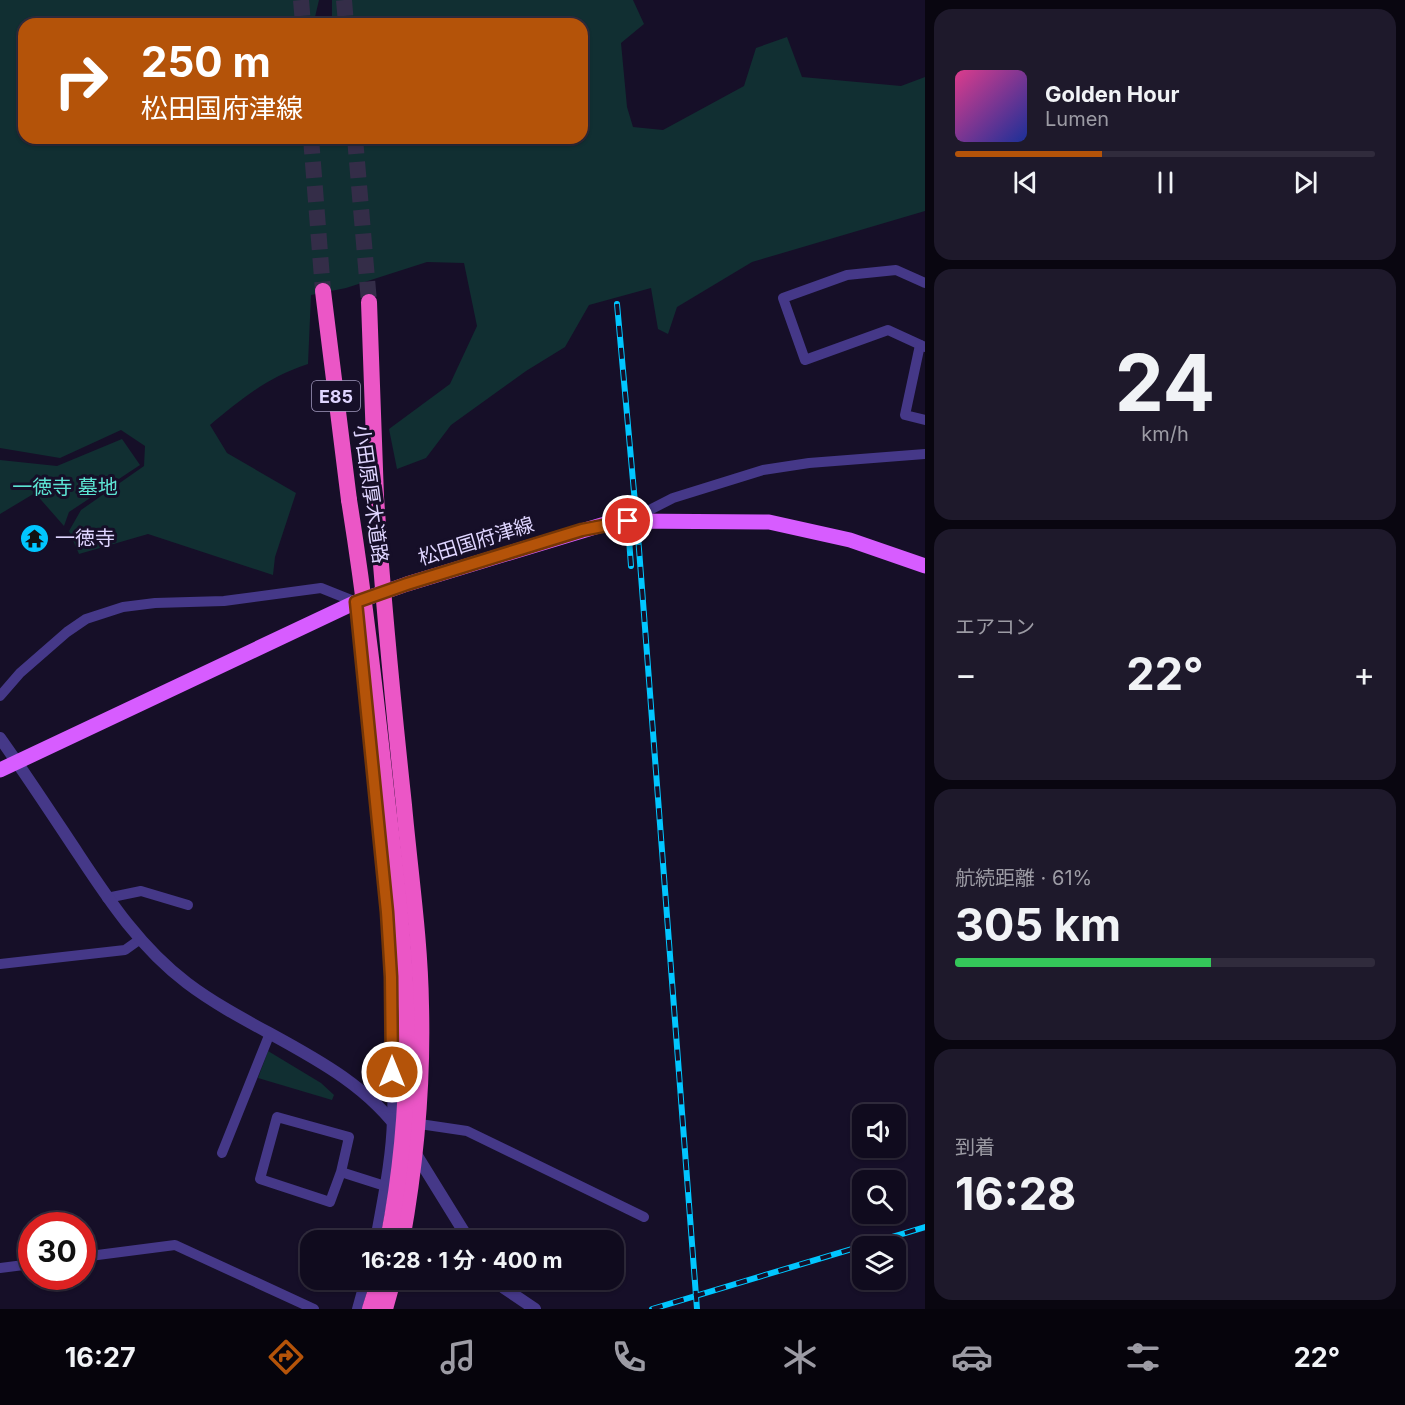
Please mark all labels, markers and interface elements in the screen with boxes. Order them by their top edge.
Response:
text: 250 m [141,36,271,87]
icon: right [42,42,120,120]
text: Golden Hour [1045,81,1179,107]
text: 松田国府津線 [141,92,303,125]
text: Lumen [1045,107,1109,131]
icon: previous [1009,166,1042,199]
icon: pause [1149,166,1182,199]
icon: next [1289,166,1322,199]
text: 24 [1115,335,1215,430]
road number: E85 [312,381,360,411]
text: km/h [1141,422,1189,446]
street label: 小田原厚木道路 [349,423,393,565]
park label: 一徳寺 墓地 [12,475,118,499]
pin [602,495,653,546]
icon: arrive [611,504,644,537]
street label: 松田国府津線 [415,512,537,570]
temple icon: 一徳寺 [18,522,50,554]
place label: 一徳寺 [55,526,115,550]
text: エアコン [955,615,1035,639]
text: 22° [1126,646,1204,701]
text: − [955,654,977,694]
text: + [1353,654,1375,694]
text: 航続距離 · 61% [955,866,1092,890]
text: 305 km [955,897,1121,952]
position arrow [360,1040,424,1104]
map controls [852,1104,906,1290]
button: sound [852,1104,906,1158]
text: 到着 [955,1135,995,1159]
text: 16:28 [955,1166,1076,1221]
button: search [852,1170,906,1224]
speed limit sign: 30 [18,1212,96,1290]
button: layers [852,1236,906,1290]
text: 16:28 · 1 分 · 400 m [361,1247,563,1273]
icon: directions [265,1336,307,1378]
icon: music [437,1336,479,1378]
icon: phone [608,1336,650,1378]
icon: climate [779,1336,821,1378]
icon: car [951,1336,993,1378]
icon: filters [1122,1336,1164,1378]
text: 16:27 [65,1341,136,1374]
text: 22° [1294,1341,1340,1374]

